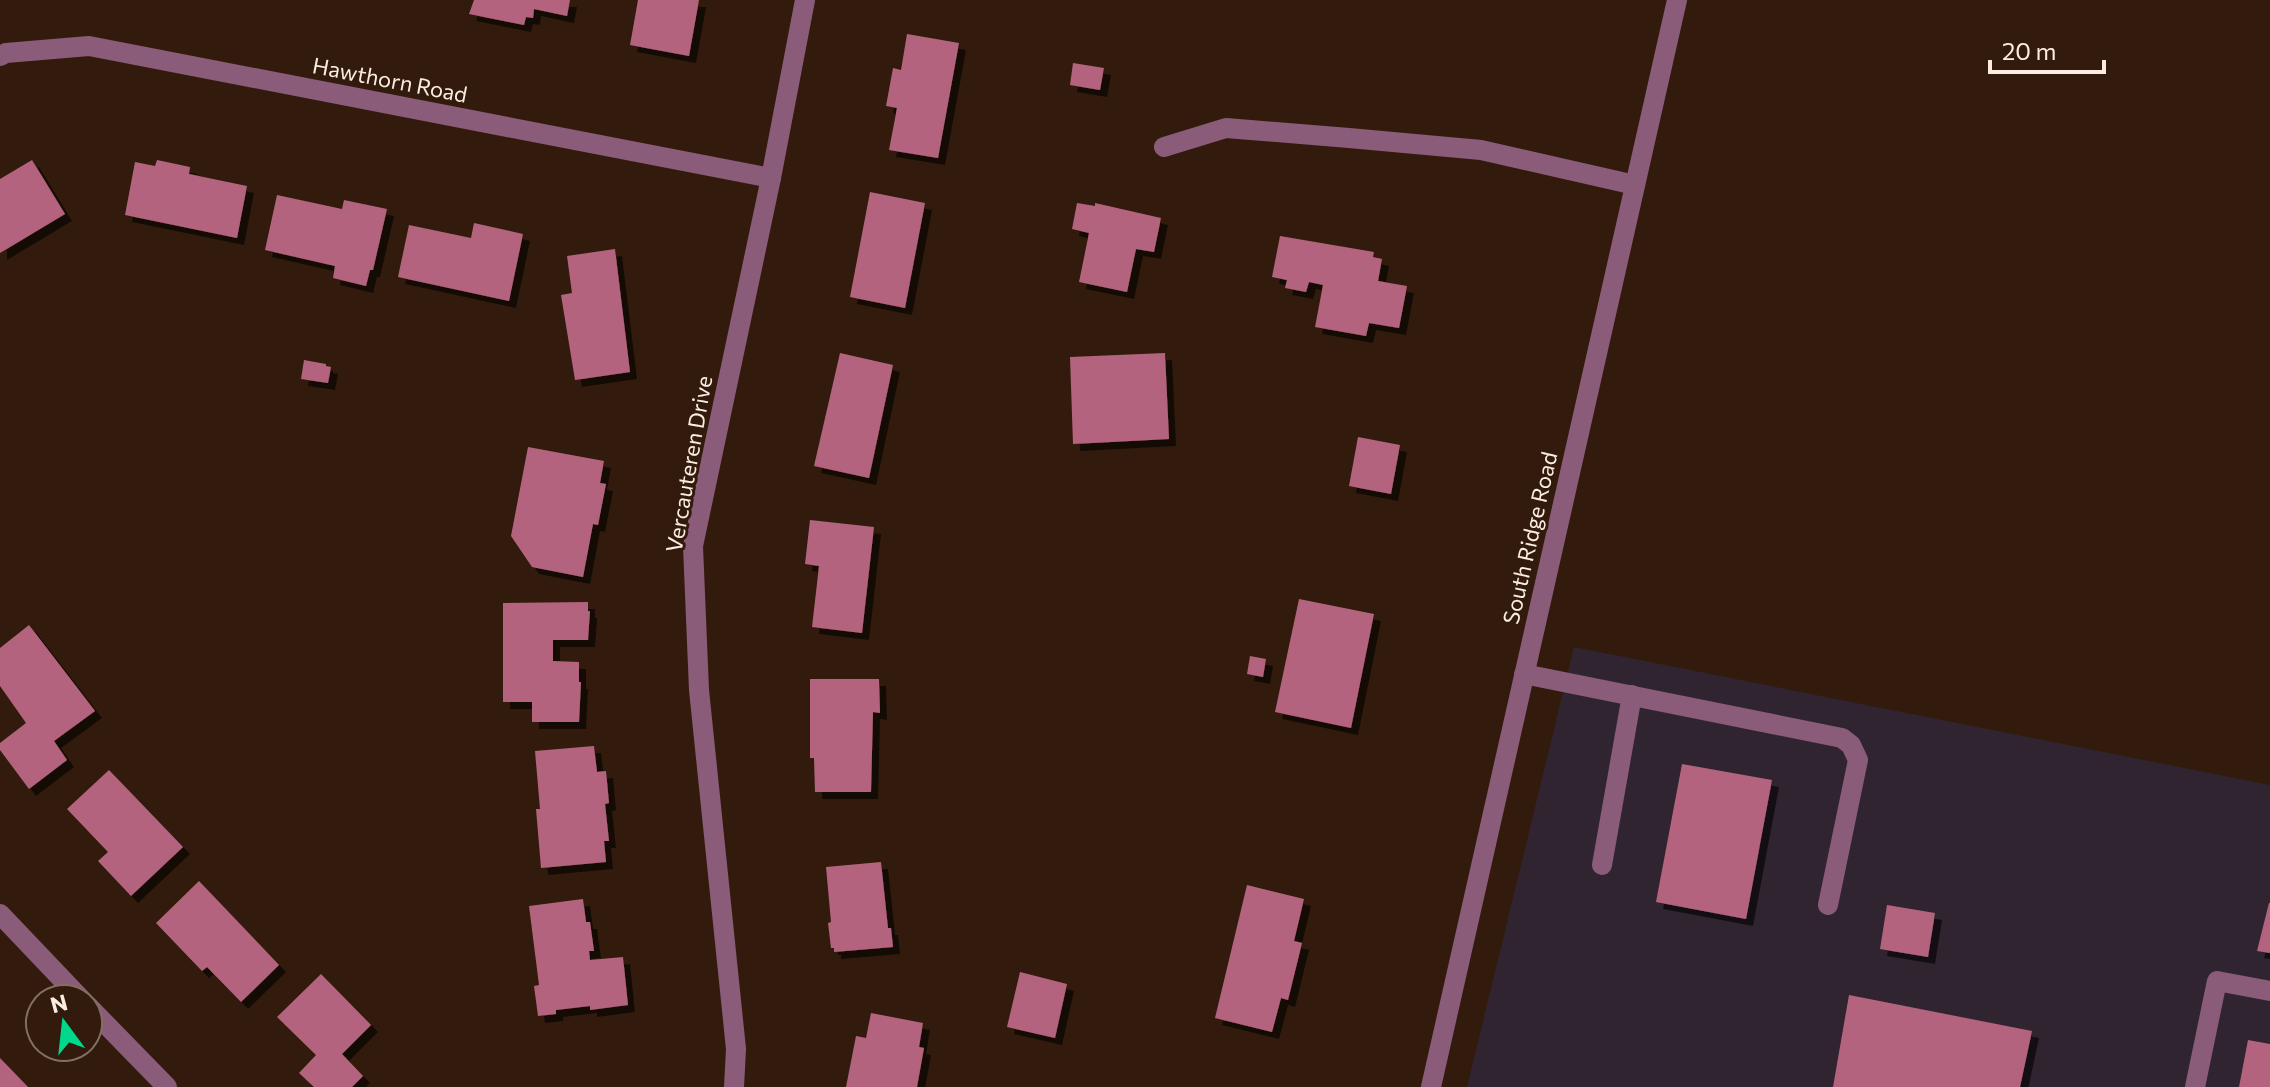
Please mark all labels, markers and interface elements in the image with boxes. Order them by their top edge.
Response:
scale bar [1990,24,2104,74]
text: 20 m [2002,36,2056,65]
street label: Hawthorn Road [310,51,470,108]
street label: Vercauteren Drive [660,374,717,554]
street label: South Ridge Road [1497,449,1562,627]
north arrow [24,983,104,1063]
text: N [47,988,70,1018]

